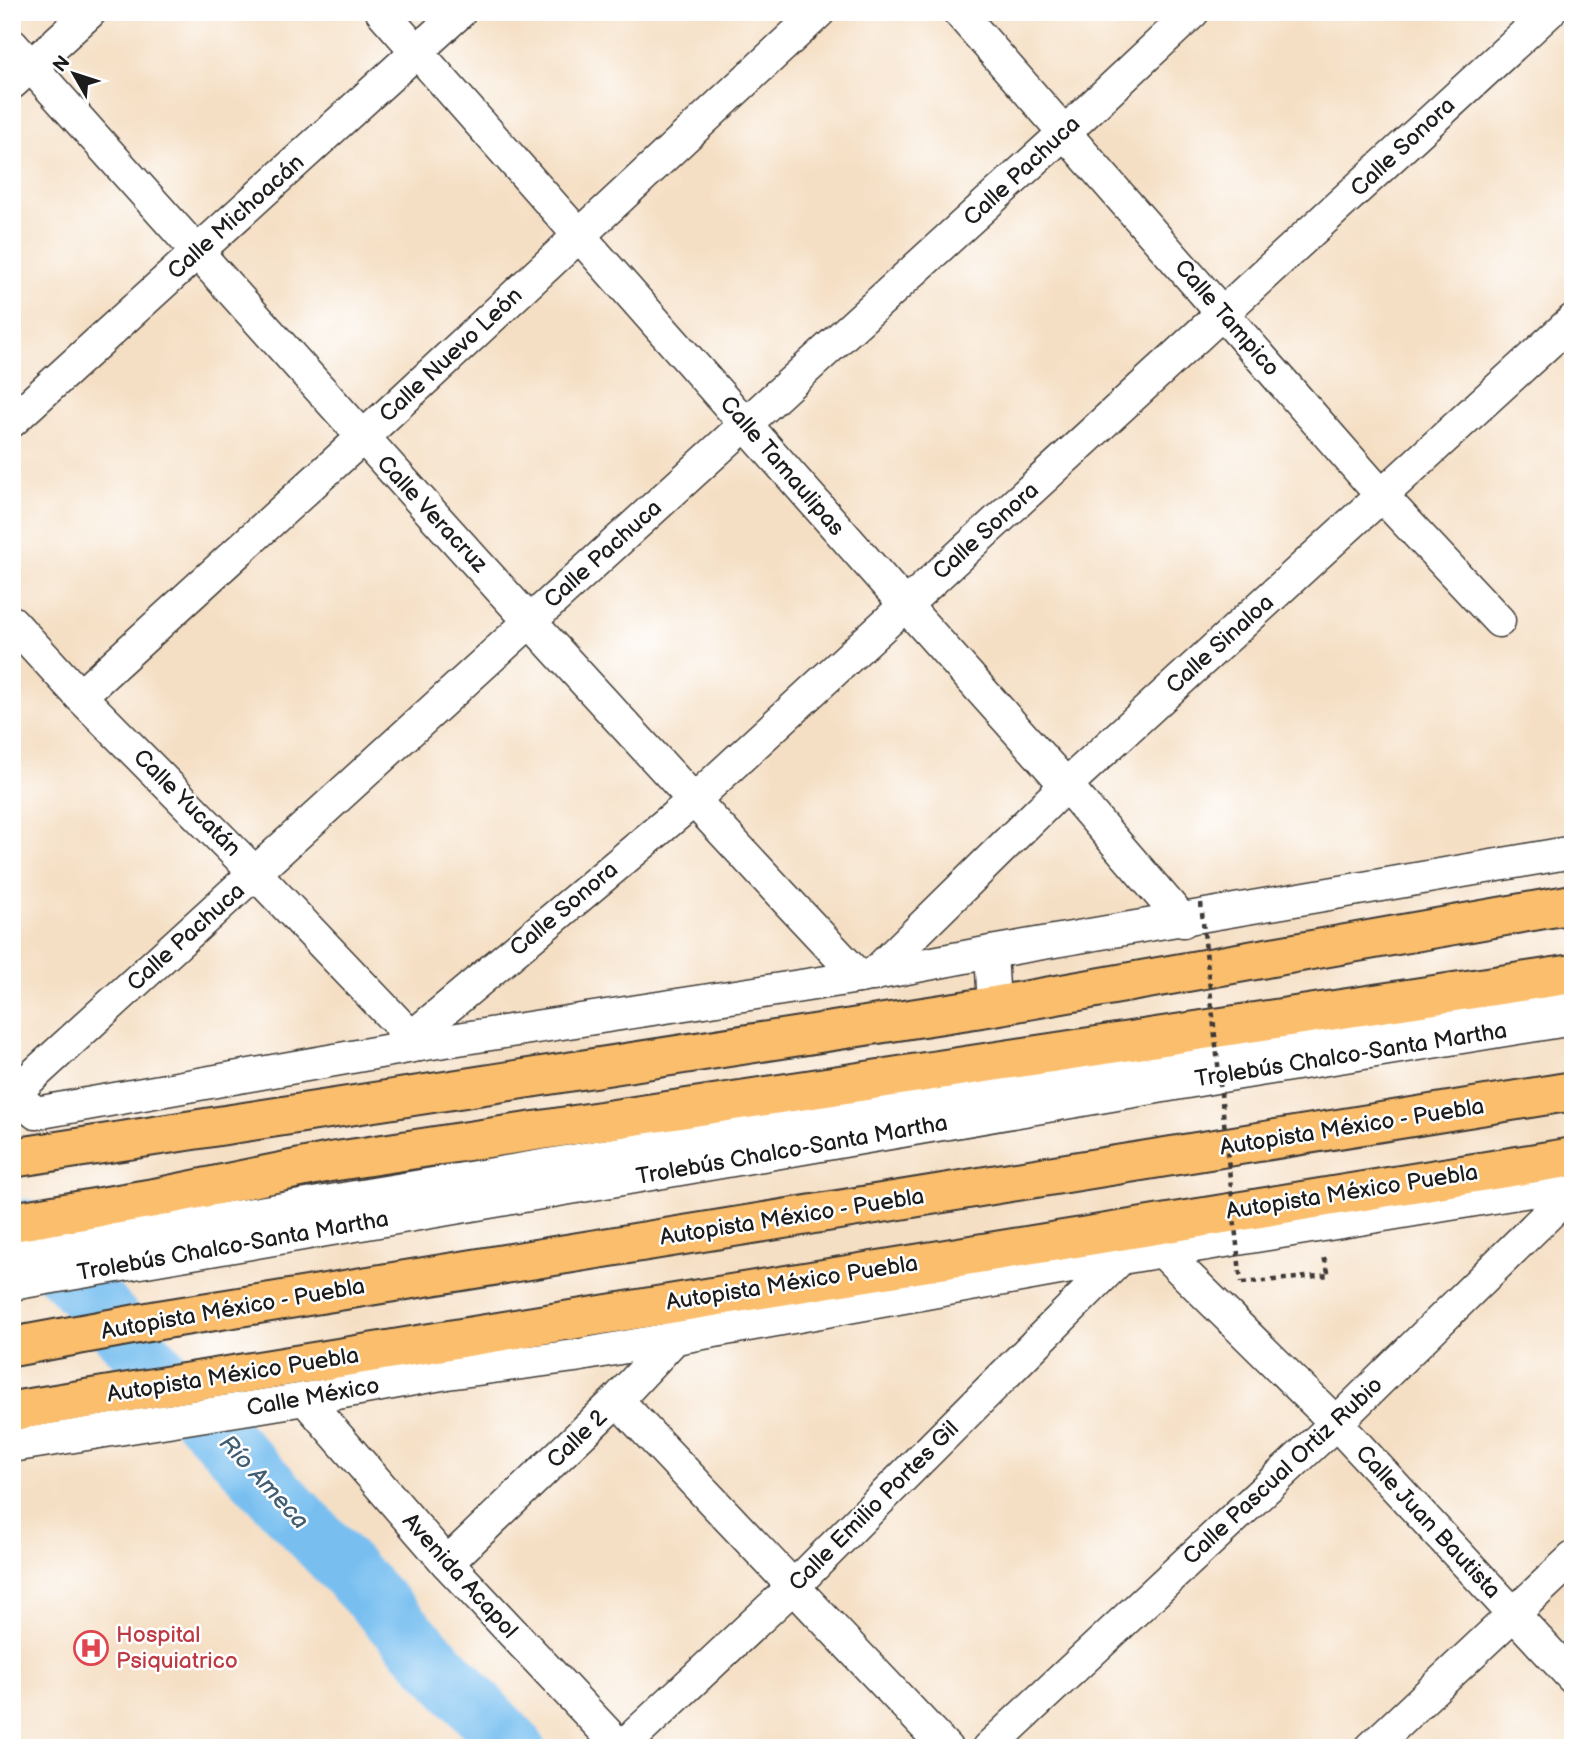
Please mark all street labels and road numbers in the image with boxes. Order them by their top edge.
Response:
street label: Calle Sonora [1345,91,1461,203]
street label: Calle Pachuca [958,110,1086,232]
street label: Calle Michoacán [162,148,310,286]
street label: Calle Tampico [1169,254,1285,382]
street label: Calle Nuevo León [374,282,528,428]
street label: Calle Tamaulipas [714,390,850,542]
street label: Calle Veracruz [371,450,494,579]
street label: Calle Sonora [927,476,1045,586]
street label: Calle Pachuca [538,494,668,614]
street label: Calle Sinaloa [1160,588,1280,700]
street label: Calle Yucatán [127,743,247,863]
street label: Calle Sonora [504,856,624,962]
street label: Calle Pachuca [121,877,251,997]
street label: Trolebús Chalco-Santa Martha [1193,1016,1509,1094]
street label: Autopista México - Puebla [1218,1092,1486,1162]
street label: Trolebús Chalco-Santa Martha [634,1109,950,1191]
street label: Autopista México Puebla [1224,1158,1480,1226]
street label: Autopista México - Puebla [658,1182,926,1252]
street label: Trolebús Chalco-Santa Martha [75,1205,391,1287]
street label: Autopista México Puebla [664,1249,920,1317]
street label: Autopista México - Puebla [99,1272,367,1346]
street label: Autopista México Puebla [105,1341,361,1409]
street label: Calle Pascual Ortiz Rubio [1177,1371,1389,1571]
street label: Calle México [245,1372,381,1422]
street label: Calle 2 [541,1403,613,1474]
street label: Calle Emilio Portes Gil [783,1415,965,1597]
street label: Calle Juan Bautista [1350,1439,1506,1605]
street label: Avenida Acapol [396,1508,524,1644]

